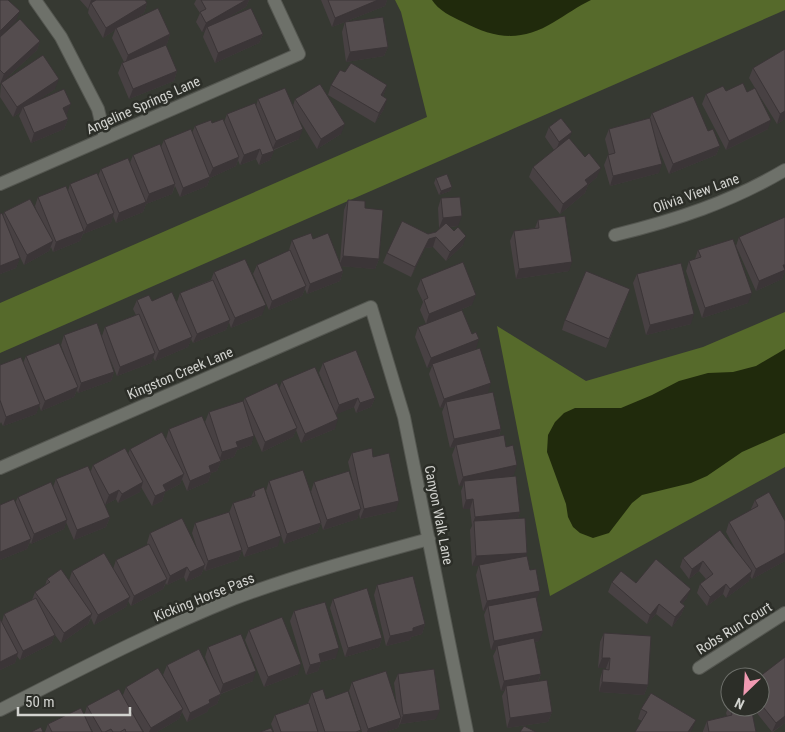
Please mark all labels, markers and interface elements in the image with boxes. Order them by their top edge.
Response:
street label: Angeline Springs Lane [84,73,203,137]
street label: Olivia View Lane [651,170,742,216]
street label: Kingston Creek Lane [125,343,236,403]
street label: Canyon Walk Lane [422,464,457,566]
street label: Kicking Horse Pass [151,570,257,624]
street label: Robs Run Court [693,599,775,657]
north arrow [720,667,770,717]
scale bar [18,684,130,716]
text: 50 m [25,693,55,711]
text: N [732,695,747,713]

